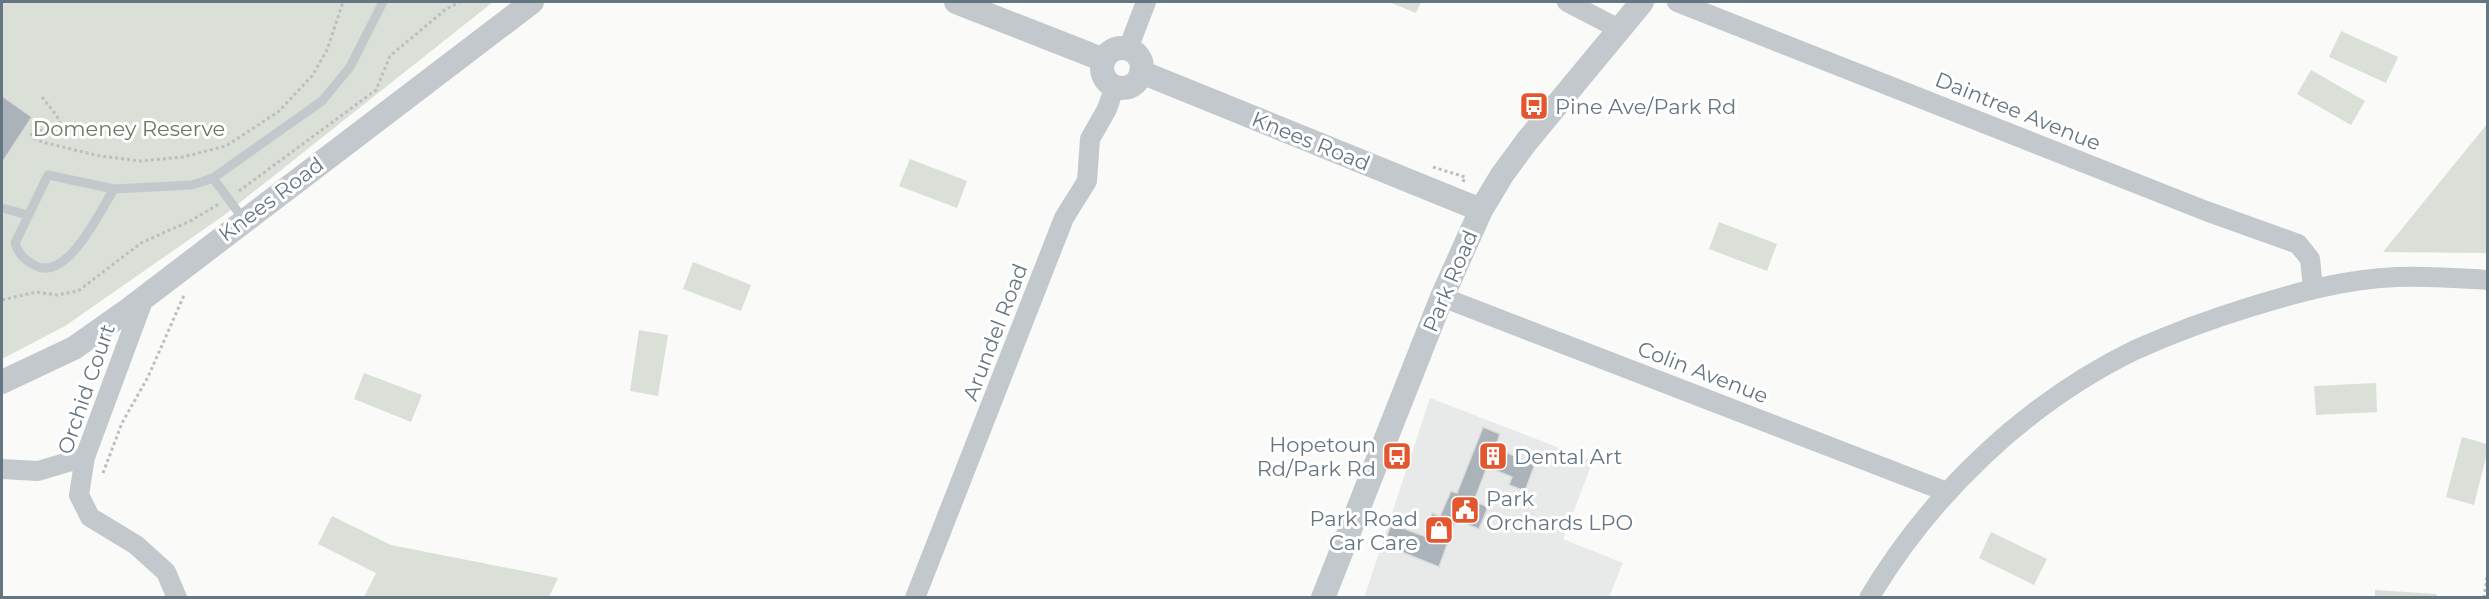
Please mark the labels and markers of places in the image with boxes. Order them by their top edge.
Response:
bus stop icon: Pine Ave/Park Rd [1518,90,1550,122]
place label: Pine Ave/Park Rd [1555,94,1736,119]
place label: Hopetoun Rd/Park Rd [1257,432,1376,481]
bus stop icon: Hopetoun Rd/Park Rd [1381,440,1413,472]
building icon: Dental Art [1477,440,1509,472]
place label: Dental Art [1514,444,1622,469]
place label: Park Orchards LPO [1486,486,1633,535]
public building icon: Park Orchards LPO [1449,494,1481,526]
place label: Park Road Car Care [1310,506,1418,555]
shop icon: Park Road Car Care [1423,514,1455,546]

